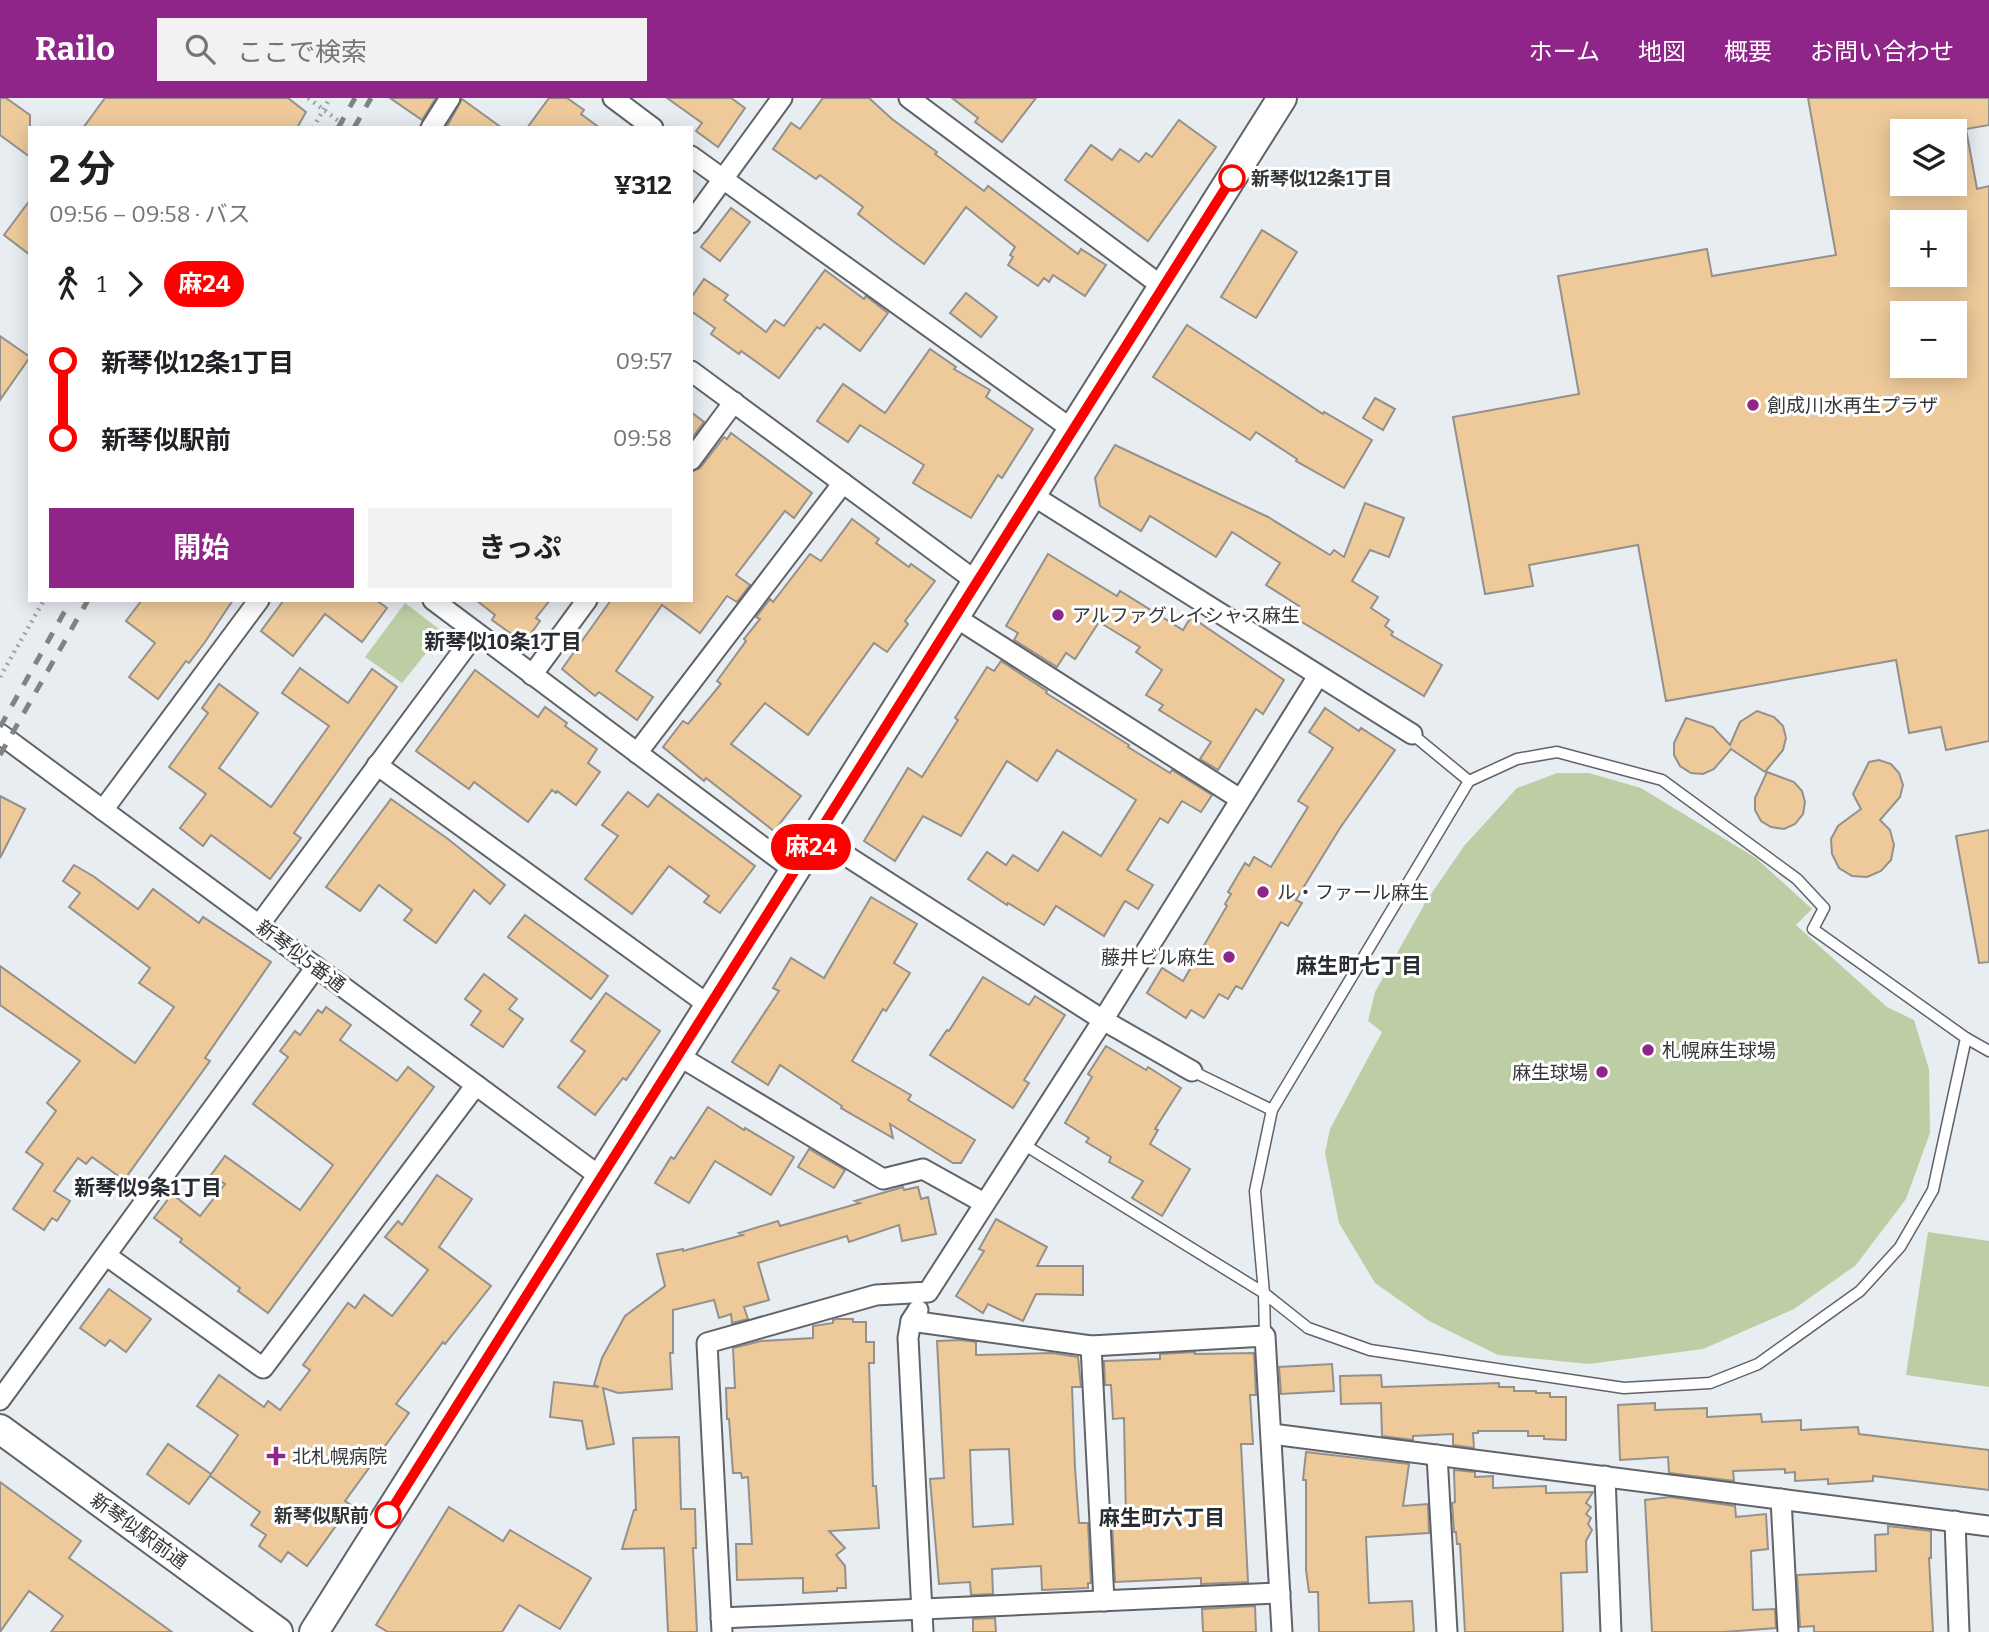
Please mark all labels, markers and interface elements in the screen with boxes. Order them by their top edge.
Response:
search box [157,18,647,81]
text: Railo [35,29,115,69]
icon: search [181,30,219,68]
text: ここで検索 [237,37,367,68]
text: ホーム [1529,38,1600,66]
text: 地図 [1638,38,1686,66]
text: 概要 [1724,38,1772,66]
text: お問い合わせ [1810,38,1954,66]
map controls [1890,119,1967,378]
button: layers [1890,119,1967,196]
text: 2 分 [49,146,115,192]
marker: 新琴似12条1丁目 [1219,165,1245,191]
place label: 新琴似12条1丁目 [1251,167,1392,190]
text: ¥312 [614,170,672,201]
text: 09:56 – 09:58 · バス [49,200,251,228]
button: + [1890,210,1967,287]
icon: walk [49,265,87,303]
icon: forward [116,265,154,303]
text: 1 [97,270,106,298]
text: 麻24 [178,270,230,298]
button: − [1890,301,1967,378]
text: 09:57 [616,347,672,375]
text: 新琴似12条1丁目 [101,348,294,379]
place label: 創成川水再生プラザ [1767,394,1938,417]
marker: 創成川水再生プラザ [1745,397,1761,413]
text: 09:58 [613,424,672,452]
text: 新琴似駅前 [101,425,231,456]
button: 開始 [49,508,354,588]
button: きっぷ [368,508,672,588]
place label: アルファグレイシャス麻生 [1072,604,1300,627]
marker: アルファグレイシャス麻生 [1050,607,1066,623]
district label: 新琴似10条1丁目 [424,629,582,655]
line badge: 麻24 [771,824,851,870]
text: 麻24 [785,833,837,861]
place label: ル・ファール麻生 [1277,881,1429,904]
marker: ル・ファール麻生 [1255,884,1271,900]
street label: 新琴似5番通 [252,915,350,997]
place label: 藤井ビル麻生 [1101,946,1215,969]
marker: 藤井ビル麻生 [1221,949,1237,965]
district label: 麻生町七丁目 [1296,953,1422,979]
place label: 札幌麻生球場 [1662,1039,1776,1062]
marker: 札幌麻生球場 [1640,1042,1656,1058]
place label: 麻生球場 [1512,1061,1588,1084]
marker: 麻生球場 [1594,1064,1610,1080]
district label: 新琴似9条1丁目 [74,1175,222,1201]
place label: 北札幌病院 [292,1445,387,1468]
marker: 北札幌病院 [266,1446,286,1466]
street label: 新琴似駅前通 [86,1488,192,1574]
marker: 新琴似駅前 [375,1502,401,1528]
place label: 新琴似駅前 [274,1504,369,1527]
district label: 麻生町六丁目 [1099,1505,1225,1531]

